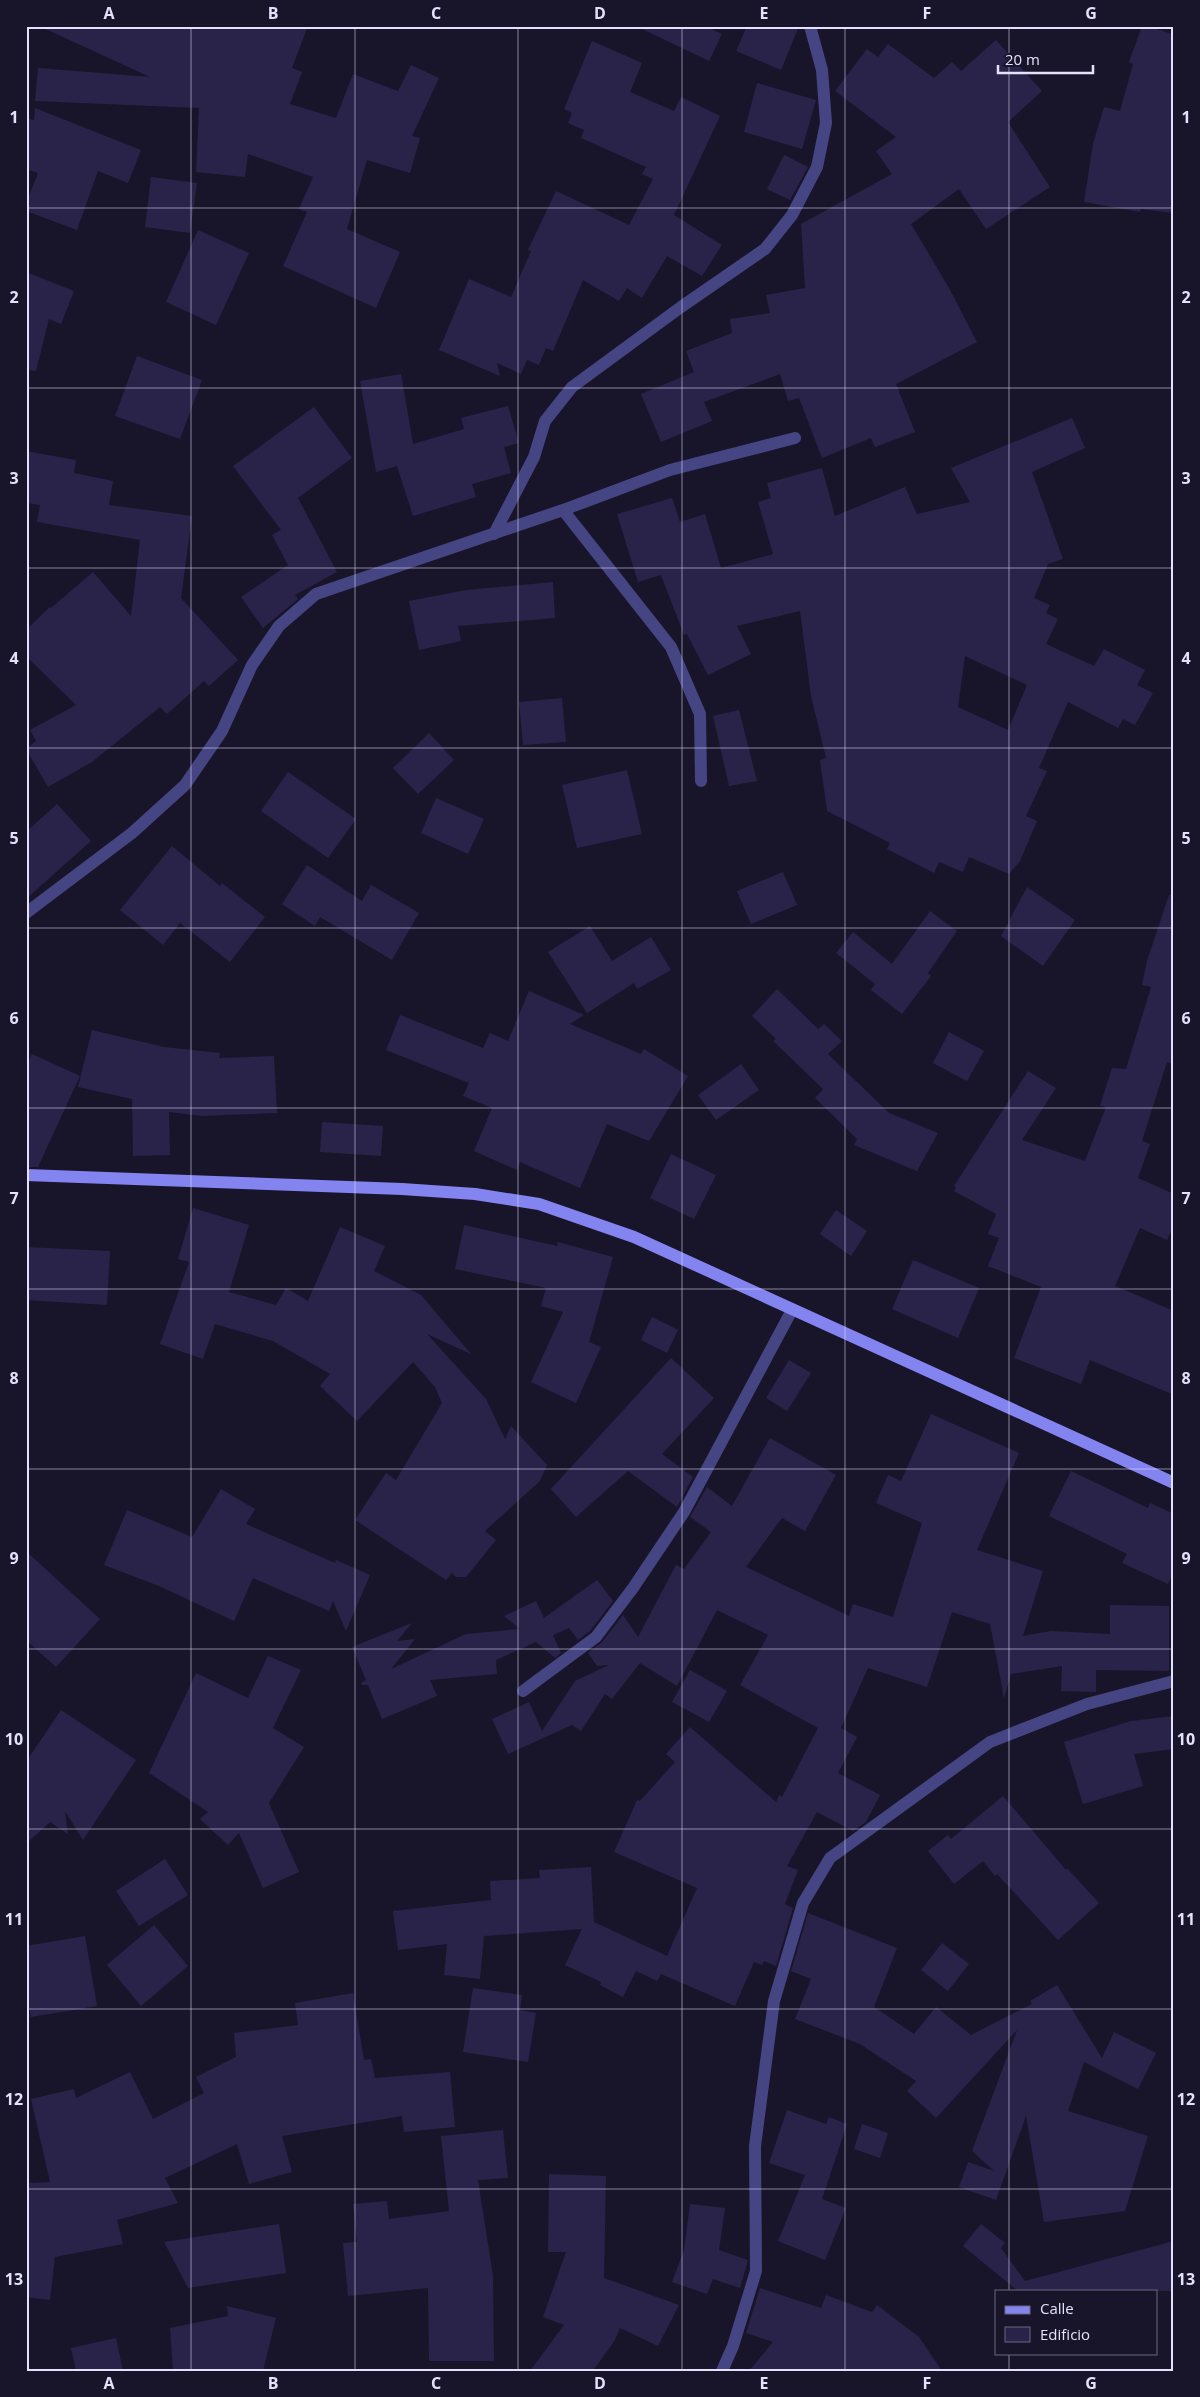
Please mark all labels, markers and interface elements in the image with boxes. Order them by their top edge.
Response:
text: A [103,2,115,24]
text: B [268,2,278,24]
text: C [431,2,441,24]
text: D [594,2,606,24]
text: E [760,2,769,24]
text: F [923,2,931,24]
text: G [1085,2,1097,24]
scale bar [998,42,1092,74]
text: 20 m [1005,49,1040,69]
text: 1 [9,106,19,128]
text: 1 [1181,106,1191,128]
text: 2 [9,286,19,308]
text: 2 [1181,286,1191,308]
text: 3 [9,467,19,489]
text: 3 [1181,467,1191,489]
text: 4 [9,647,19,669]
text: 4 [1181,647,1191,669]
text: 5 [9,827,19,849]
text: 5 [1181,827,1191,849]
text: 6 [9,1007,19,1029]
text: 6 [1181,1007,1191,1029]
text: 7 [9,1187,19,1209]
text: 7 [1181,1187,1191,1209]
text: 8 [9,1367,19,1389]
text: 8 [1181,1367,1191,1389]
text: 9 [9,1547,19,1569]
text: 9 [1181,1547,1191,1569]
text: 10 [5,1728,23,1750]
text: 10 [1177,1728,1195,1750]
text: 11 [5,1908,23,1930]
text: 11 [1177,1908,1195,1930]
text: 12 [5,2088,23,2110]
text: 12 [1177,2088,1195,2110]
text: 13 [5,2268,23,2290]
text: 13 [1177,2268,1195,2290]
legend [995,2290,1158,2354]
text: Calle [1040,2298,1074,2318]
text: Edificio [1040,2324,1090,2344]
text: A [103,2372,115,2394]
text: B [268,2372,278,2394]
text: C [431,2372,441,2394]
text: D [594,2372,606,2394]
text: E [760,2372,769,2394]
text: F [923,2372,931,2394]
text: G [1085,2372,1097,2394]

